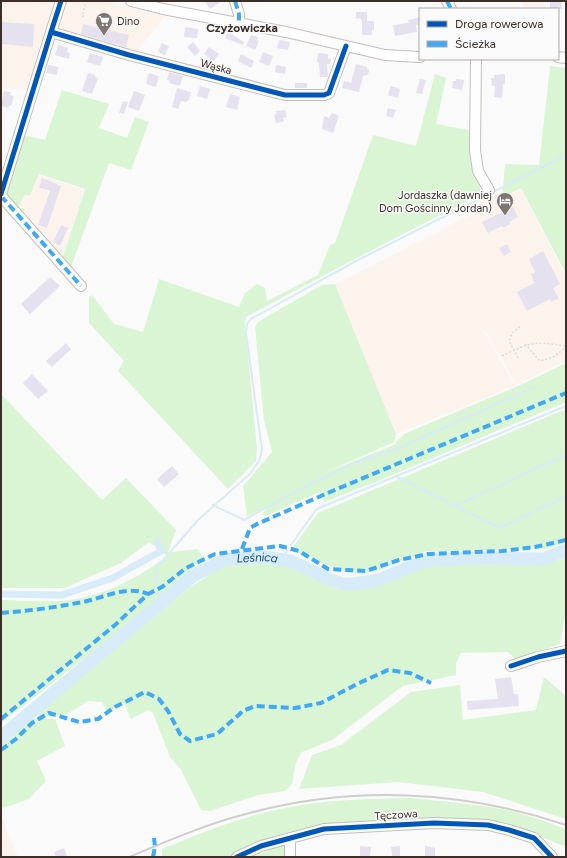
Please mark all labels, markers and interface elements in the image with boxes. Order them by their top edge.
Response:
legend [419,8,559,60]
supermarket icon: Dino [94,11,114,36]
place label: Dino [117,15,140,28]
text: Droga rowerowa [455,17,543,31]
district label: Czyżowiczka [206,21,278,35]
text: Ścieżka [455,37,496,51]
street label: Wąska [199,57,233,77]
place label: Jordaszka (dawniej Dom Gościnny Jordan) [379,189,492,215]
hotel icon: Jordaszka (dawniej Dom Gościnny Jordan) [495,191,515,216]
water label: Leśnica [236,550,279,566]
street label: Tęczowa [374,807,418,823]

